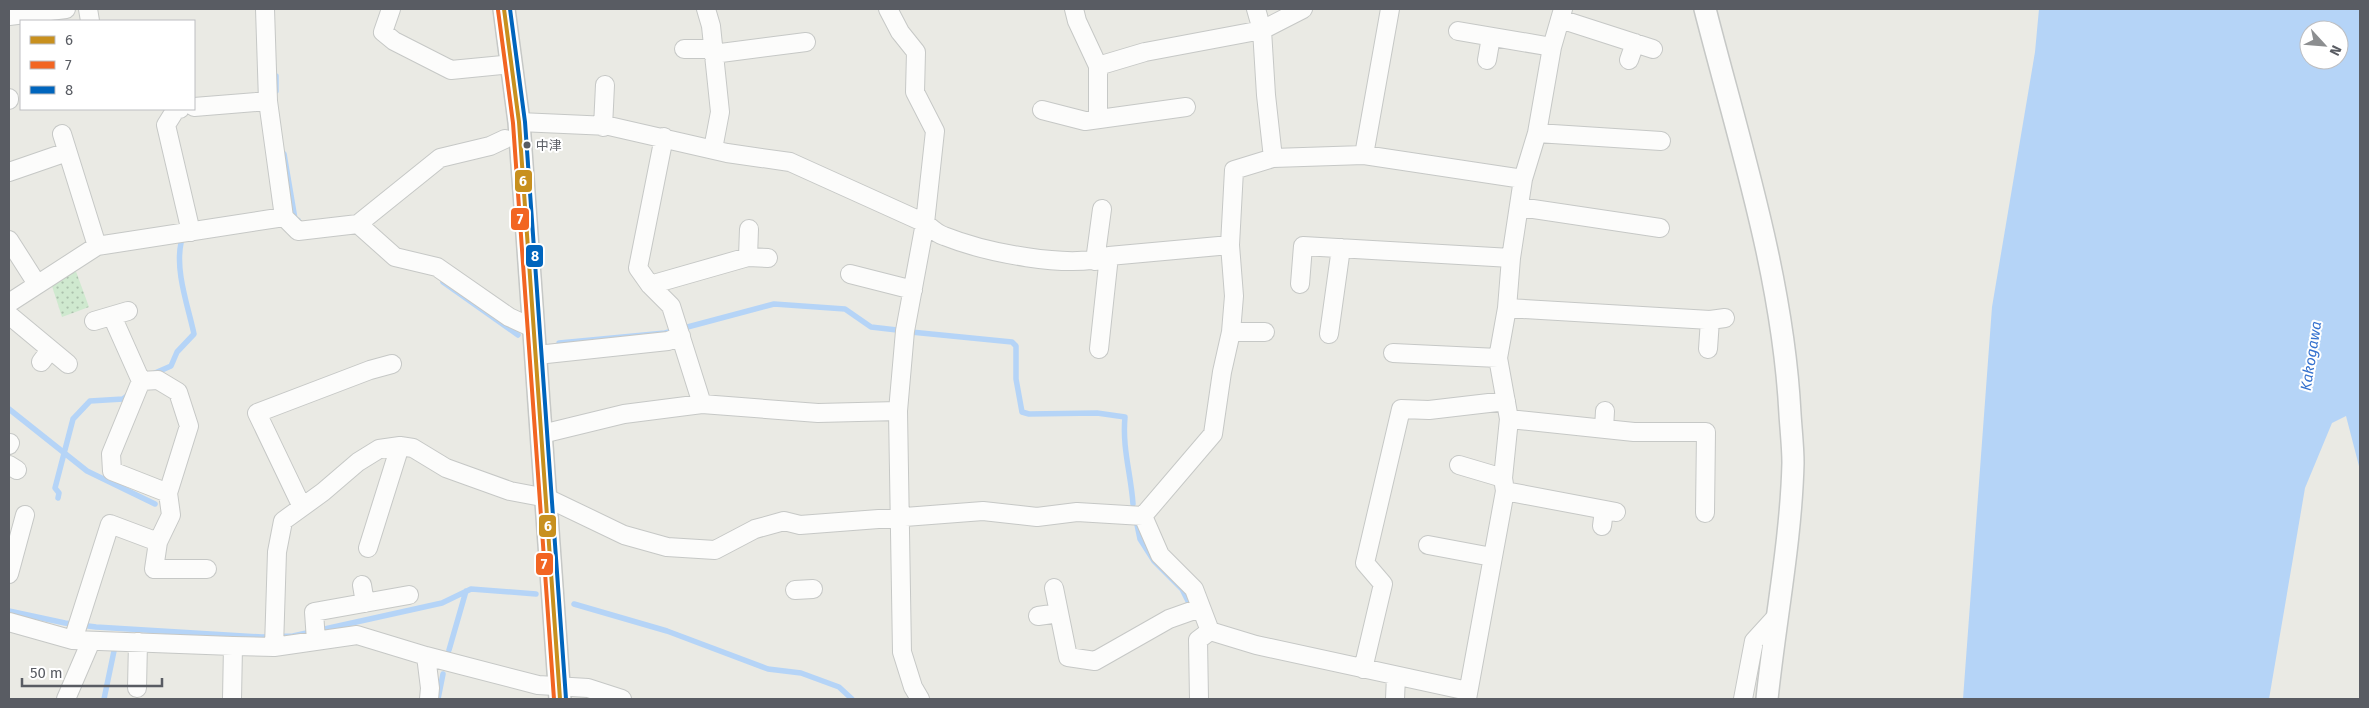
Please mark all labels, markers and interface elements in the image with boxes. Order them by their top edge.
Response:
legend [20,20,195,110]
north arrow [2299,20,2349,70]
text: 6 [65,31,73,49]
text: N [2326,43,2345,58]
text: 7 [65,56,72,74]
text: 8 [65,81,73,99]
place label: 中津 [536,138,562,153]
marker: 中津 [522,140,532,150]
line badge: 6 [514,169,533,193]
text: 6 [519,173,527,190]
line badge: 7 [510,207,530,231]
text: 7 [517,211,524,228]
line badge: 8 [525,244,544,268]
text: 8 [531,248,539,265]
water label: Kakogawa [2297,320,2325,392]
line badge: 6 [538,514,557,538]
text: 6 [544,518,552,535]
line badge: 7 [535,552,554,576]
text: 7 [541,556,548,573]
scale bar [22,656,162,688]
text: 50 m [30,664,63,682]

